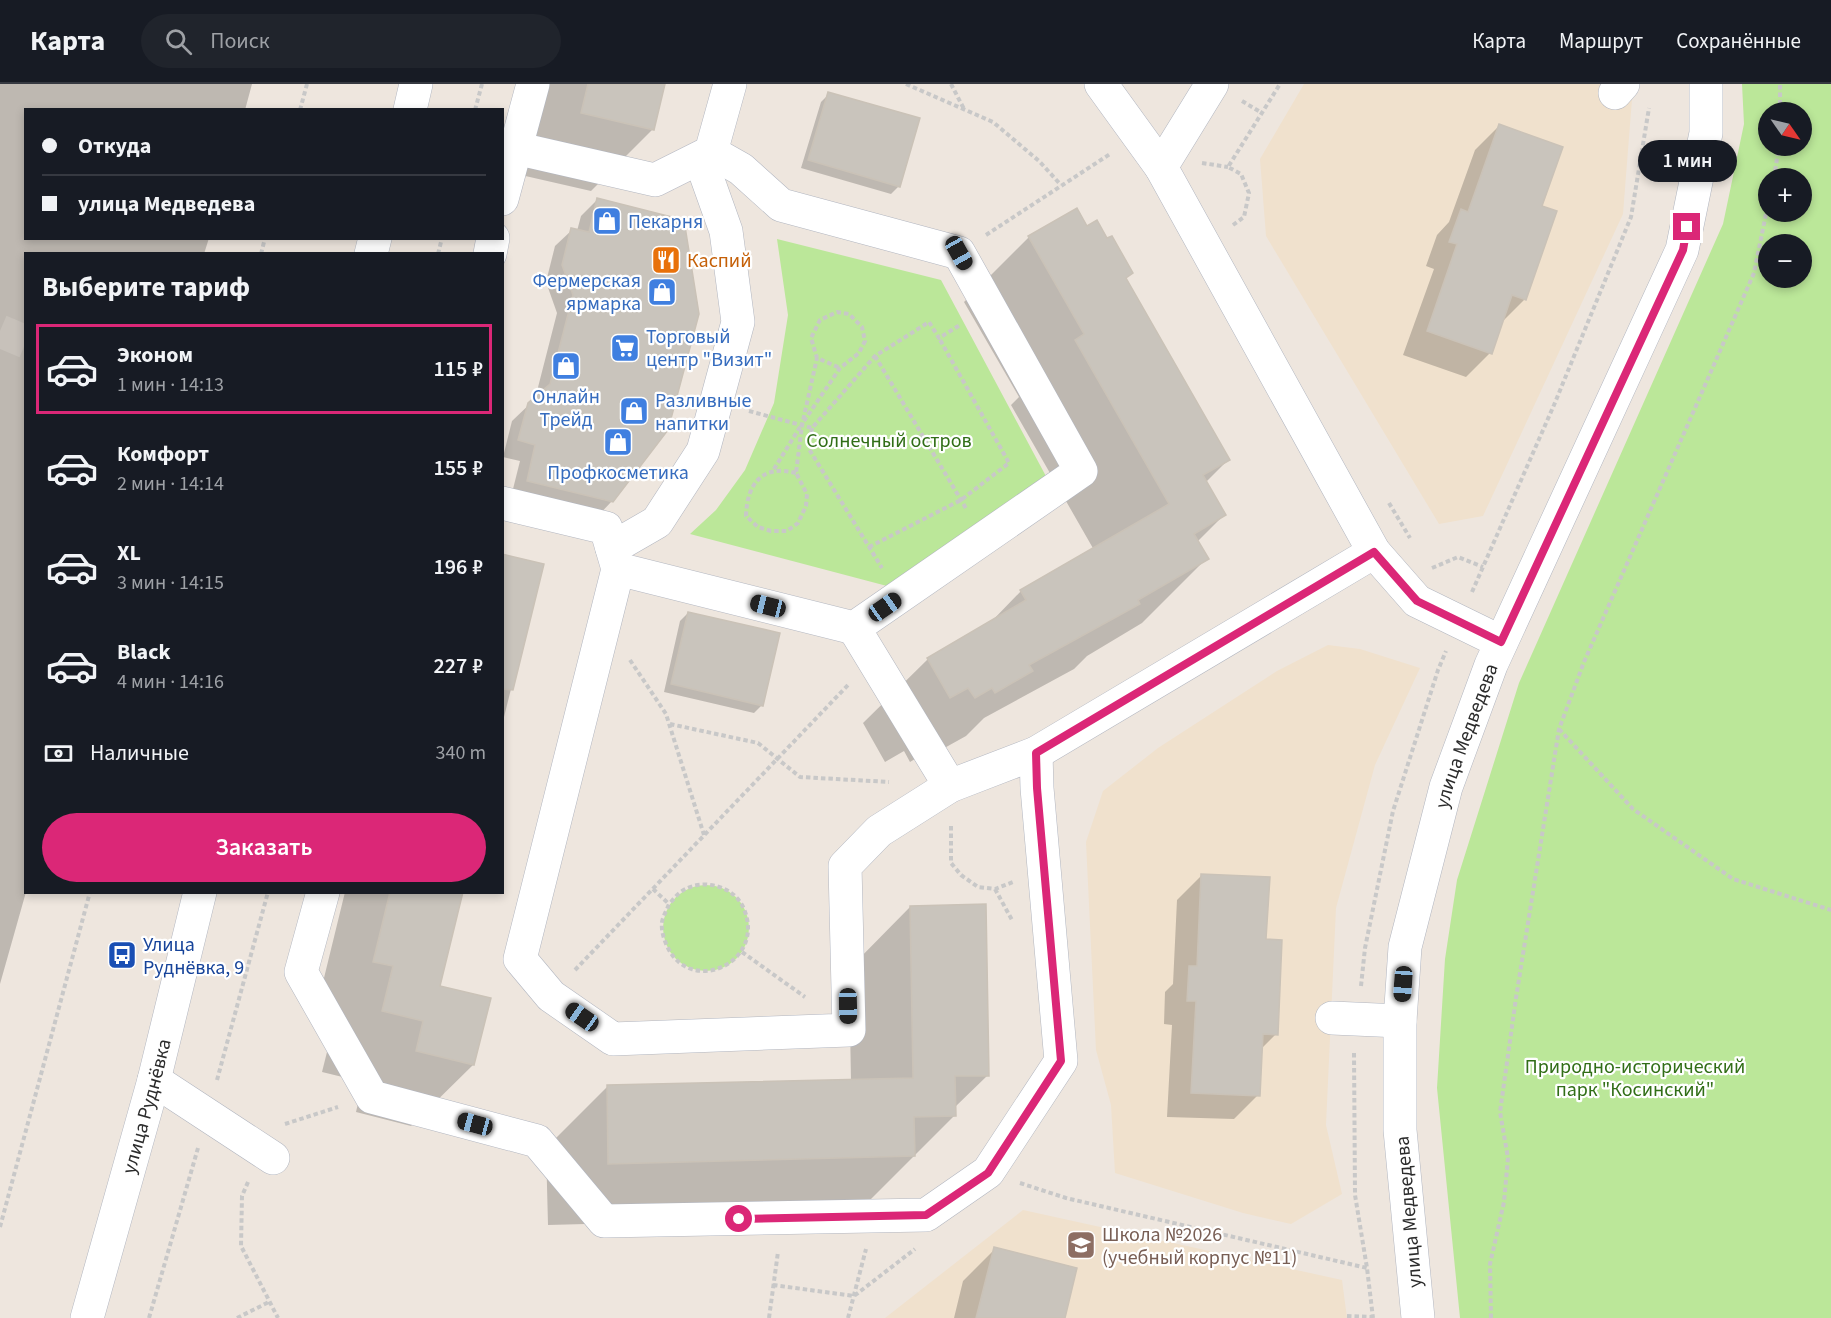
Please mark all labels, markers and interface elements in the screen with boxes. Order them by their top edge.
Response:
search box [141,14,561,68]
text: Карта [30,21,105,61]
icon: search [162,25,195,58]
text: Поиск [210,25,270,57]
text: Карта [1472,26,1526,56]
text: Маршрут [1559,26,1643,56]
text: Сохранённые [1676,26,1801,56]
north arrow [1758,102,1812,156]
map controls [1758,102,1812,288]
text: Откуда [78,130,151,162]
callout: 1 мин [1638,140,1736,182]
text: 1 мин [1662,147,1713,175]
button: + [1758,168,1812,222]
text: улица Медведева [78,188,255,220]
shop icon: Пекарня [591,205,623,237]
place label: Пекарня [628,208,703,236]
route end [1673,213,1700,240]
car [942,233,976,273]
button: − [1758,234,1812,288]
restaurant icon: Каспий [650,244,682,276]
place label: Каспий [687,247,751,275]
place label: Фермерская ярмарка [532,267,641,318]
text: Выберите тариф [42,268,250,307]
shop icon: Фермерская ярмарка [646,276,678,308]
place label: Торговый центр "Визит" [646,323,772,374]
supermarket icon: Торговый центр "Визит" [609,332,641,364]
text: Эконом [117,339,193,371]
icon: car [45,342,99,396]
shop icon: Онлайн Трейд [550,350,582,382]
text: 115 ₽ [433,353,483,385]
text: 1 мин · 14:13 [117,371,224,399]
place label: Онлайн Трейд [532,383,600,434]
place label: Разливные напитки [655,387,751,438]
shop icon: Разливные напитки [618,395,650,427]
shop icon: Профкосметика [602,426,634,458]
park label: Солнечный остров [806,427,972,455]
text: Комфорт [117,438,209,470]
icon: car [45,441,99,495]
text: 155 ₽ [433,452,483,484]
place label: Профкосметика [547,459,689,487]
text: 2 мин · 14:14 [117,470,224,498]
text: XL [117,537,141,569]
icon: car [45,540,99,594]
text: 196 ₽ [433,551,483,583]
text: 3 мин · 14:15 [117,569,224,597]
car [865,589,905,625]
car [748,593,788,619]
text: Black [117,636,171,668]
icon: car [45,639,99,693]
text: 227 ₽ [433,650,483,682]
street label: улица Медведева [1428,660,1505,812]
text: 4 мин · 14:16 [117,668,224,696]
icon: cash [42,737,75,770]
text: Наличные [90,737,189,769]
text: 340 m [436,739,486,767]
button: Заказать [42,813,486,882]
place label: Улица Руднёвка, 9 [143,931,244,982]
bus stop icon: Улица Руднёвка, 9 [106,939,138,971]
car [1393,965,1413,1003]
car [839,988,857,1024]
car [562,999,602,1035]
street label: улица Руднёвка [115,1036,179,1177]
park label: Природно-исторический парк "Косинский" [1525,1053,1745,1104]
car [455,1111,495,1137]
street label: улица Медведева [1388,1135,1430,1289]
route start [725,1205,752,1232]
place label: Школа №2026 (учебный корпус №11) [1102,1221,1297,1272]
school or university icon: Школа №2026 (учебный корпус №11) [1065,1229,1097,1261]

